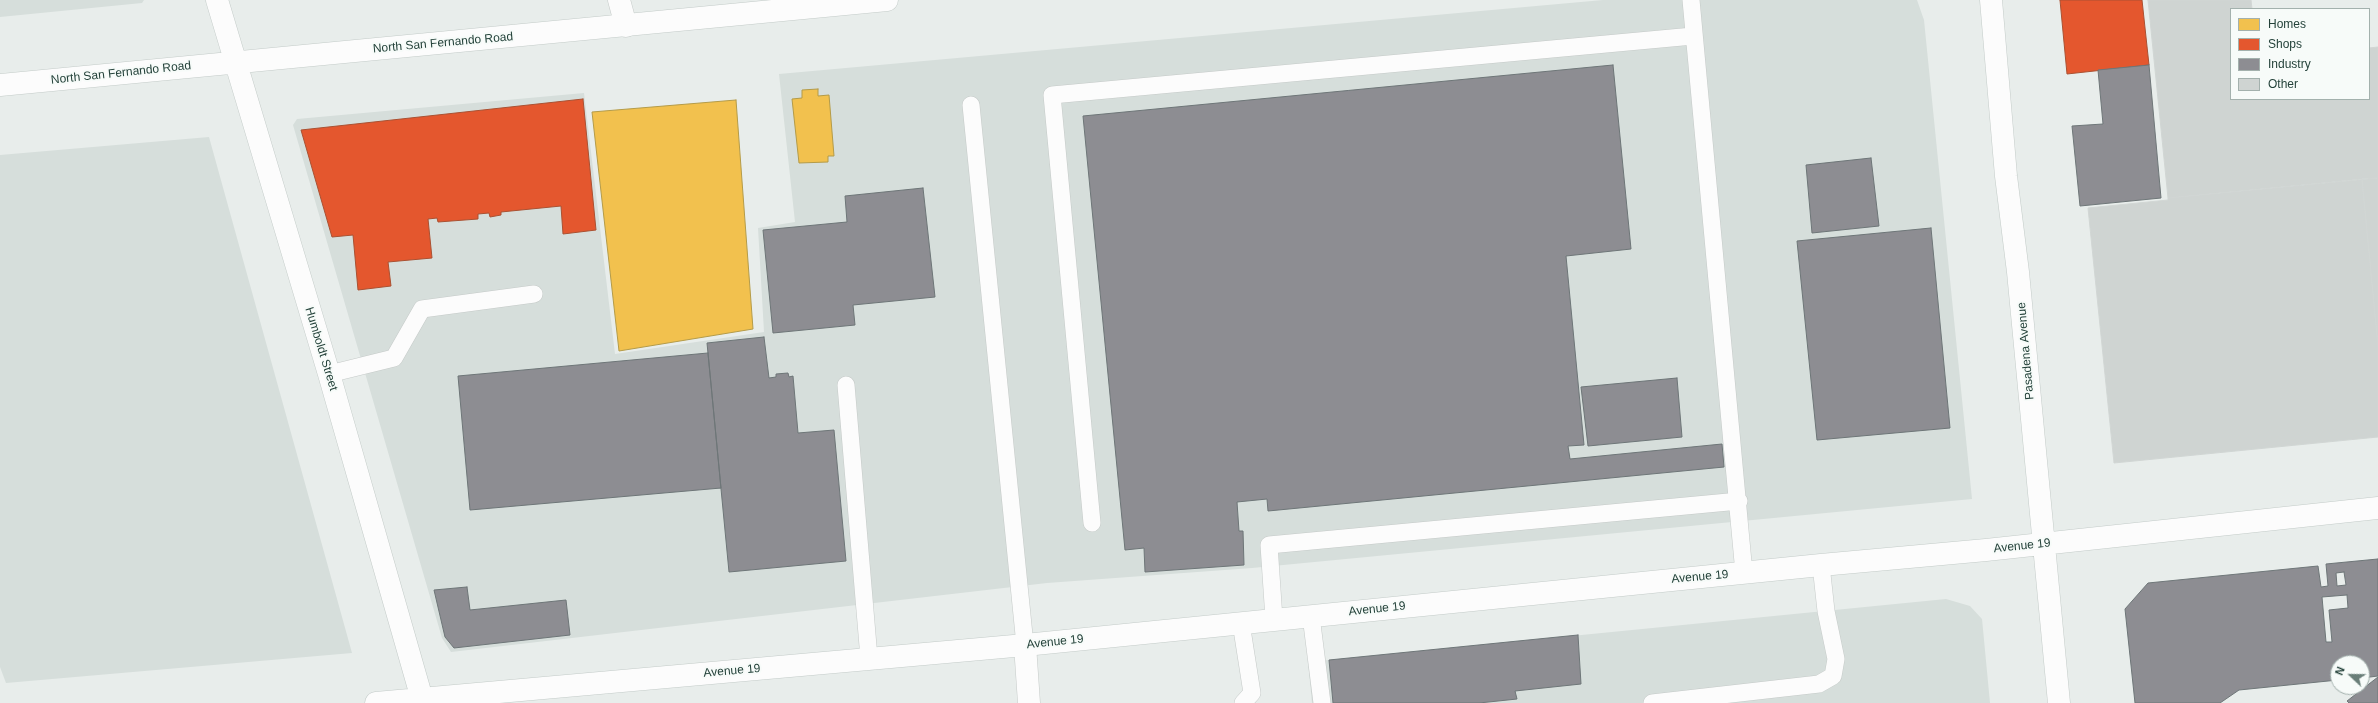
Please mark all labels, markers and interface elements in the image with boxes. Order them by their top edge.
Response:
legend [2230,8,2370,100]
text: Homes [2268,17,2306,31]
street label: North San Fernando Road [372,30,514,56]
text: Shops [2268,37,2302,51]
text: Industry [2268,57,2311,71]
street label: North San Fernando Road [50,58,192,88]
text: Other [2268,77,2298,91]
street label: Pasadena Avenue [2015,302,2037,400]
street label: Humboldt Street [301,305,341,393]
street label: Avenue 19 [1993,536,2051,556]
street label: Avenue 19 [1671,567,1729,587]
street label: Avenue 19 [1348,599,1406,619]
street label: Avenue 19 [1026,632,1084,652]
north arrow [2330,655,2370,695]
street label: Avenue 19 [703,661,761,681]
text: N [2333,665,2347,677]

